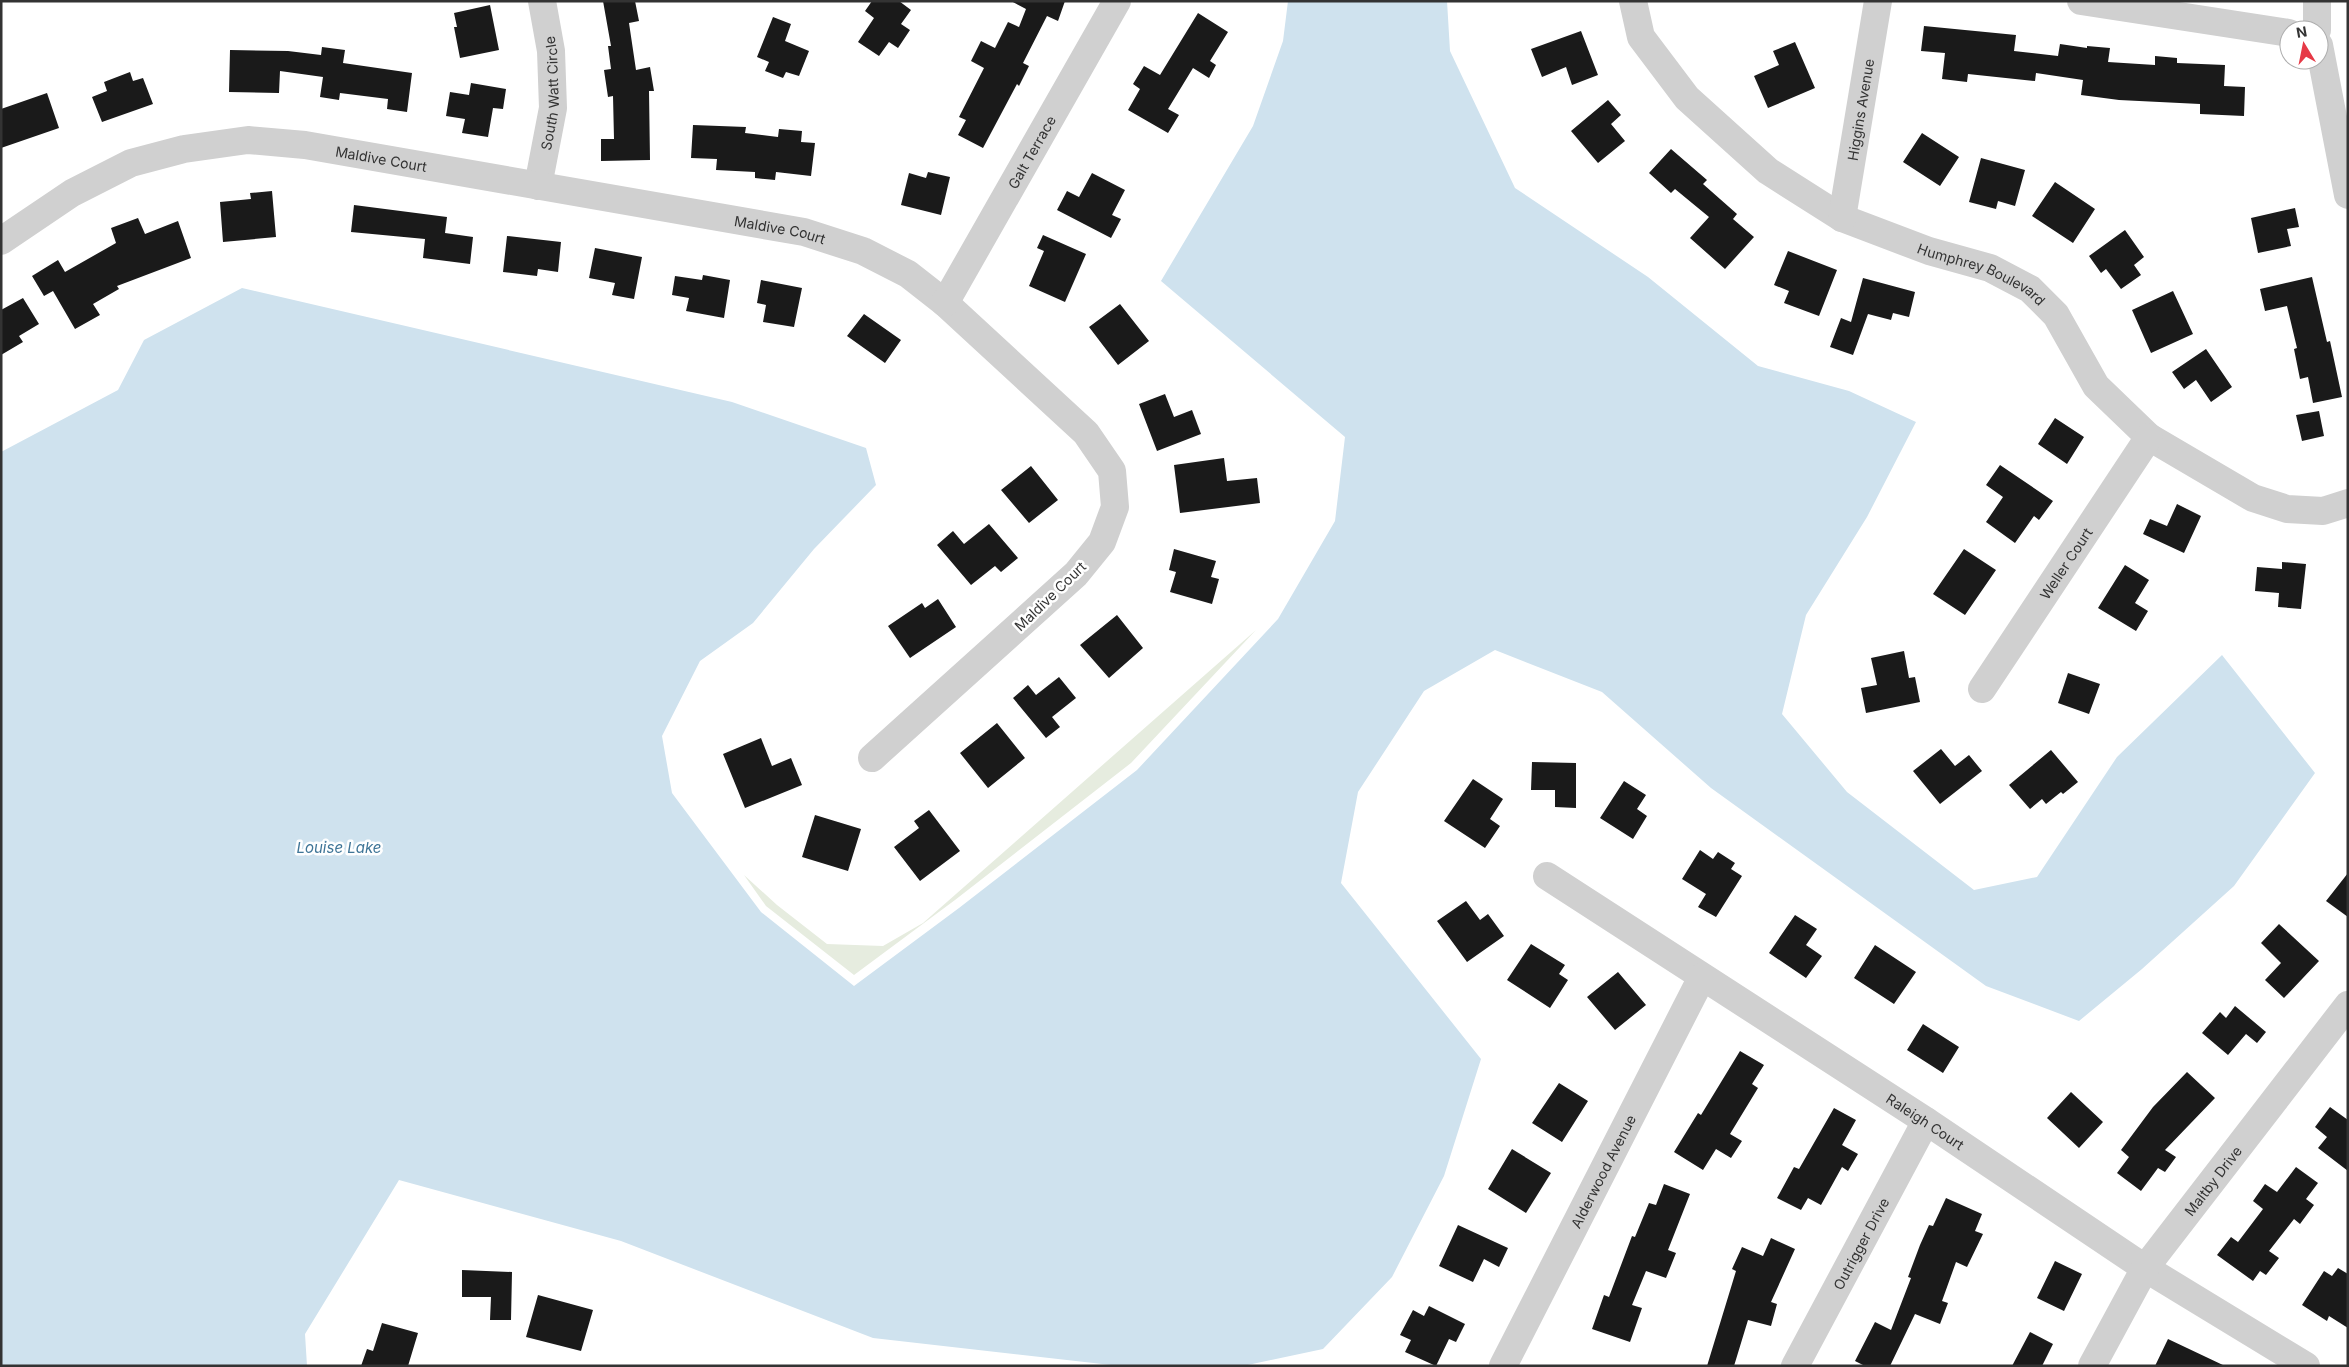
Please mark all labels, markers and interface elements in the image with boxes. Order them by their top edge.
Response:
north arrow [2279,20,2329,70]
text: N [2295,22,2308,41]
street label: South Watt Circle [537,35,562,152]
street label: Higgins Avenue [1843,57,1877,162]
street label: Galt Terrace [1004,112,1059,191]
street label: Maldive Court [334,142,429,175]
street label: Maldive Court [733,212,828,247]
street label: Humphrey Boulevard [1915,239,2049,308]
street label: Weller Court [2036,524,2095,602]
street label: Maldive Court [1011,557,1089,634]
water label: Louise Lake [297,838,382,857]
street label: Raleigh Court [1884,1089,1968,1153]
street label: Alderwood Avenue [1567,1112,1639,1231]
street label: Maltby Drive [2180,1142,2245,1219]
street label: Outrigger Drive [1829,1195,1892,1292]

